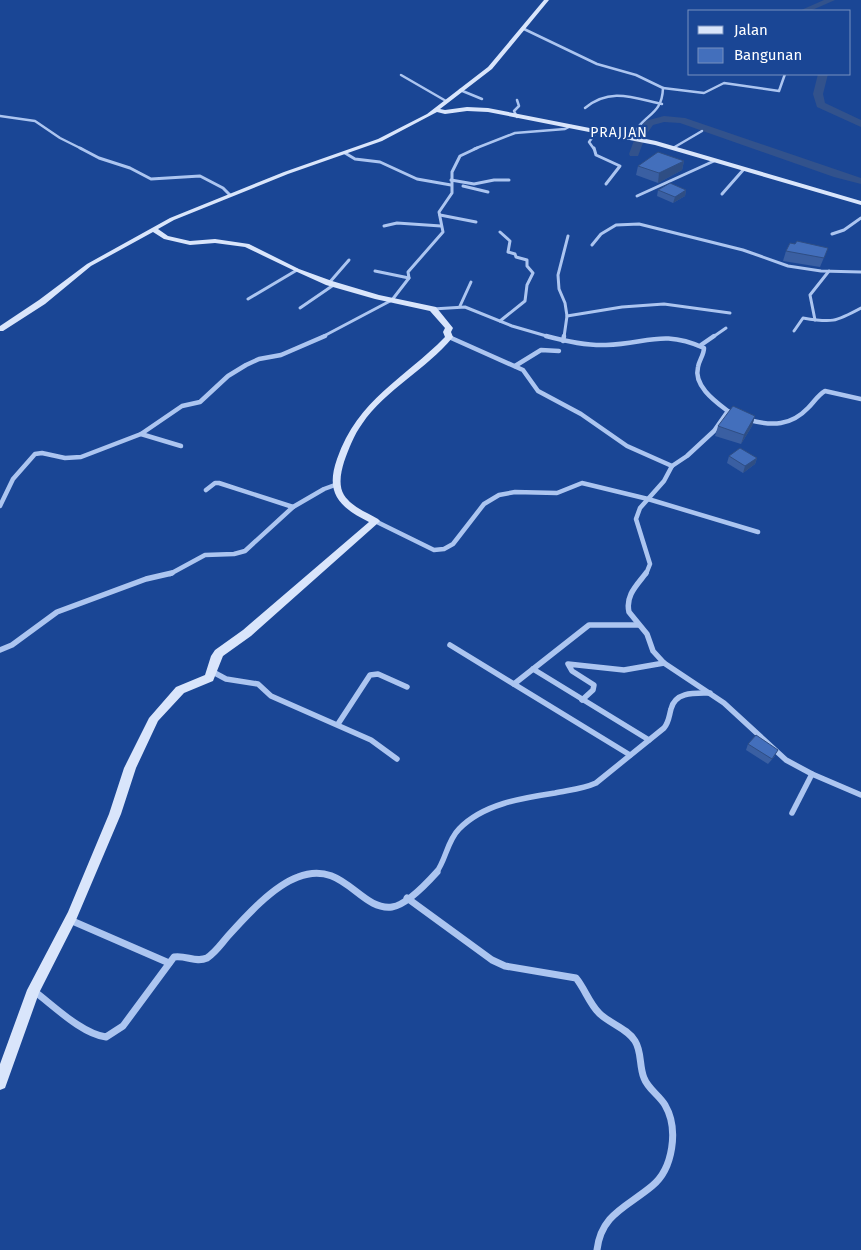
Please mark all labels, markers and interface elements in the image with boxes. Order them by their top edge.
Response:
legend [688,10,851,75]
text: Jalan [734,21,768,39]
text: Bangunan [734,46,802,64]
district label: PRAJJAN [590,124,648,141]

